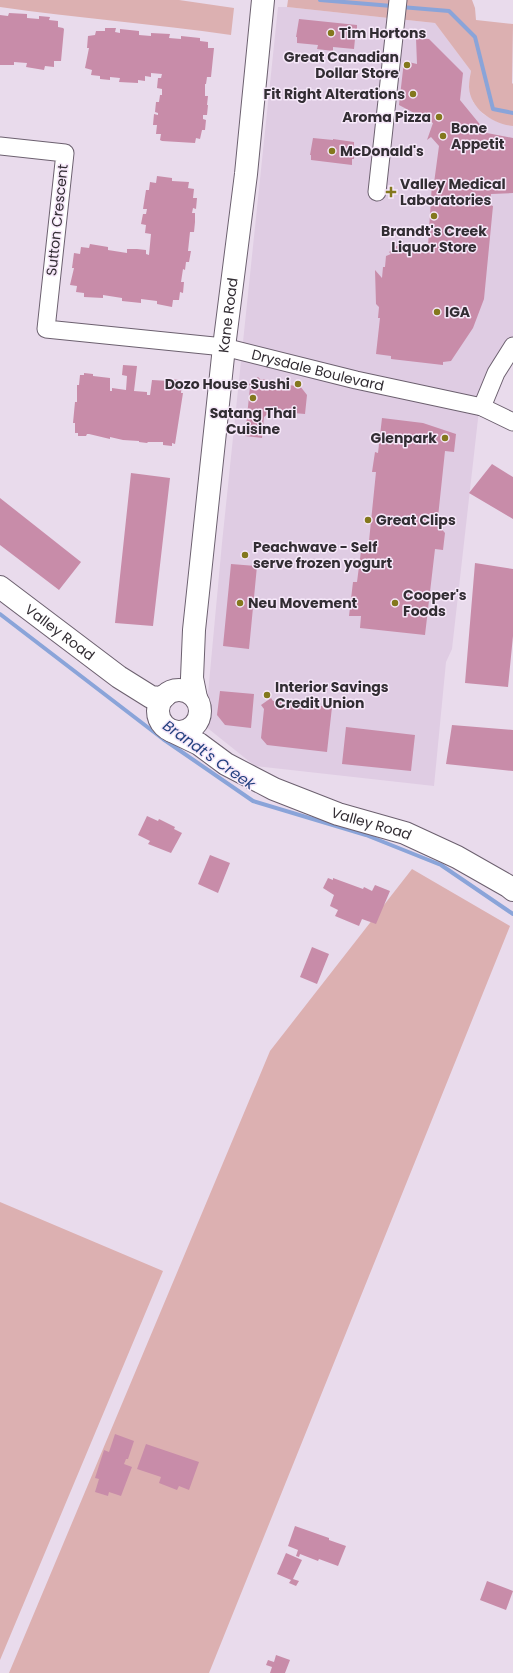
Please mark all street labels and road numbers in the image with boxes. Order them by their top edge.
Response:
street label: Sutton Crescent [41,163,73,277]
street label: Kane Road [213,276,243,354]
street label: Drysdale Boulevard [249,344,386,396]
street label: Valley Road [21,599,99,665]
street label: Valley Road [328,802,415,845]

